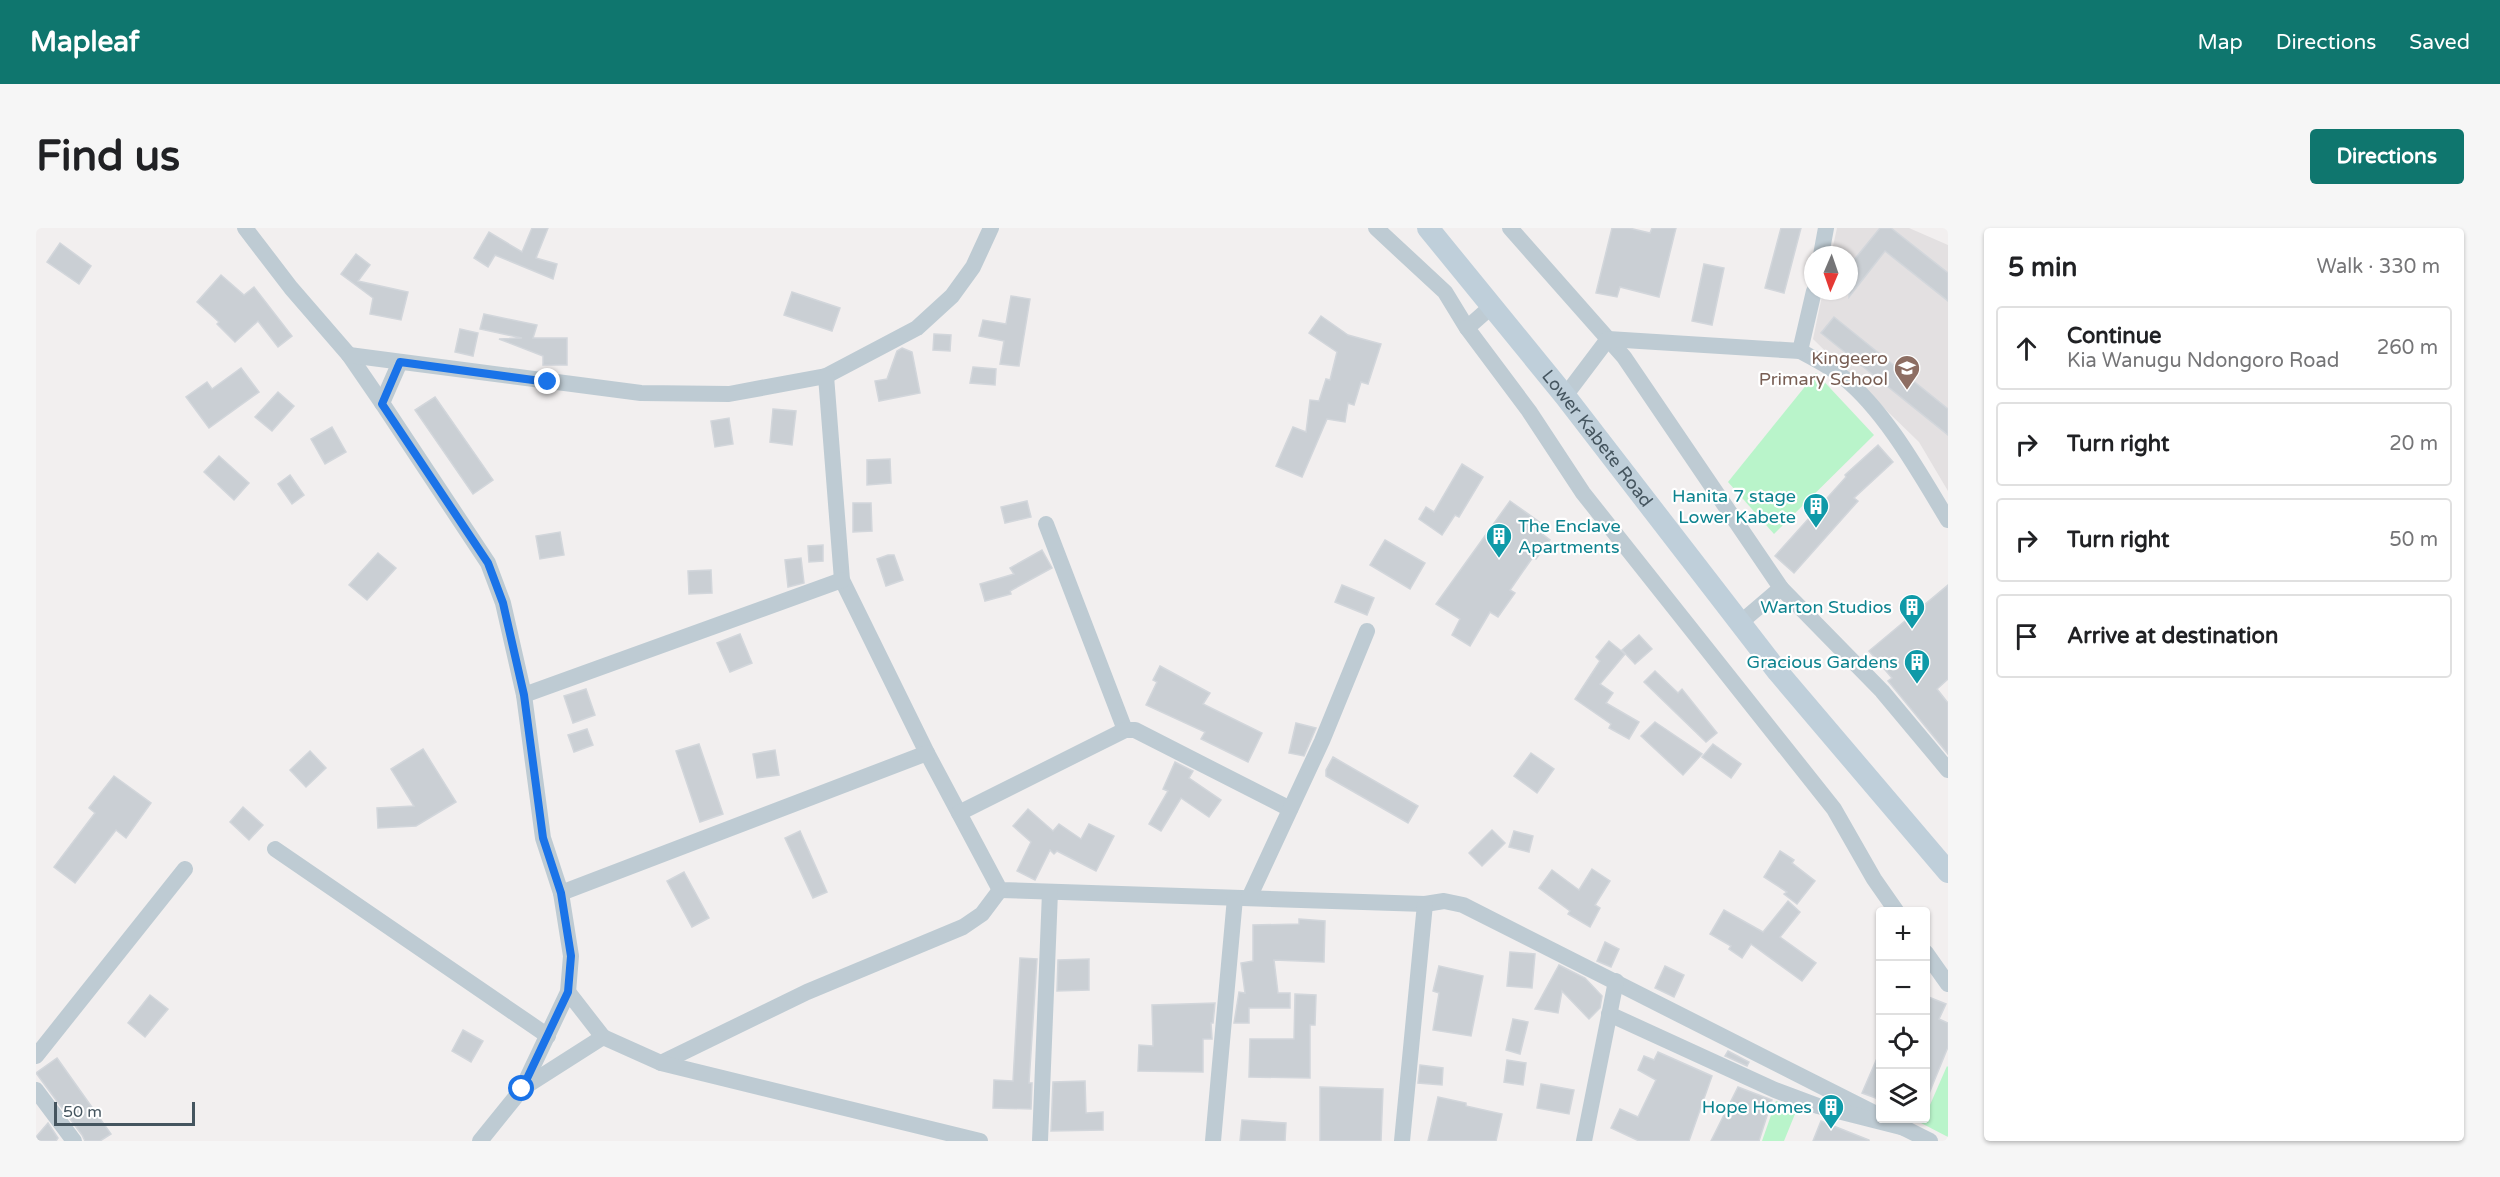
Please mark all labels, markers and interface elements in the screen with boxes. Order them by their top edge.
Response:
text: Mapleaf [30,25,139,59]
text: Map [2197,30,2243,55]
text: Directions [2276,30,2376,55]
text: Saved [2409,30,2470,55]
button: Directions [2310,129,2464,184]
text: Find us [36,131,180,182]
north arrow [1804,246,1858,300]
text: 5 min [2008,252,2077,283]
text: Walk · 330 m [2317,255,2440,279]
text: Continue [2067,323,2162,349]
icon: ahead [2010,332,2043,365]
text: 260 m [2377,336,2438,360]
place label: Kingeero Primary School [1759,347,1888,390]
text: Kia Wanugu Ndongoro Road [2067,349,2339,373]
school or university icon: Kingeero Primary School [1892,353,1922,391]
street label: Lower Kabete Road [1537,365,1657,511]
route end [534,368,560,394]
icon: right [2010,428,2043,461]
text: Turn right [2067,431,2169,457]
text: 20 m [2389,432,2438,456]
place label: Hanita 7 stage Lower Kabete [1672,485,1796,528]
building icon: Hanita 7 stage Lower Kabete [1801,491,1831,529]
place label: The Enclave Apartments [1518,515,1621,558]
building icon: The Enclave Apartments [1484,521,1514,559]
icon: right [2010,524,2043,557]
text: Turn right [2067,527,2169,553]
text: 50 m [2389,528,2438,552]
building icon: Warton Studios [1897,592,1927,630]
place label: Warton Studios [1760,596,1892,618]
icon: arrive [2010,620,2043,653]
text: Arrive at destination [2067,623,2278,649]
building icon: Gracious Gardens [1902,647,1932,685]
place label: Gracious Gardens [1747,651,1898,673]
map controls [1876,907,1930,1123]
button: + [1876,907,1930,961]
button: − [1876,961,1930,1015]
button: locate [1876,1015,1930,1069]
button: layers [1876,1069,1930,1123]
route start [508,1075,534,1101]
building icon: Hope Homes [1816,1092,1846,1130]
place label: Hope Homes [1702,1096,1812,1118]
scale bar [54,1099,195,1126]
text: 50 m [63,1102,102,1122]

